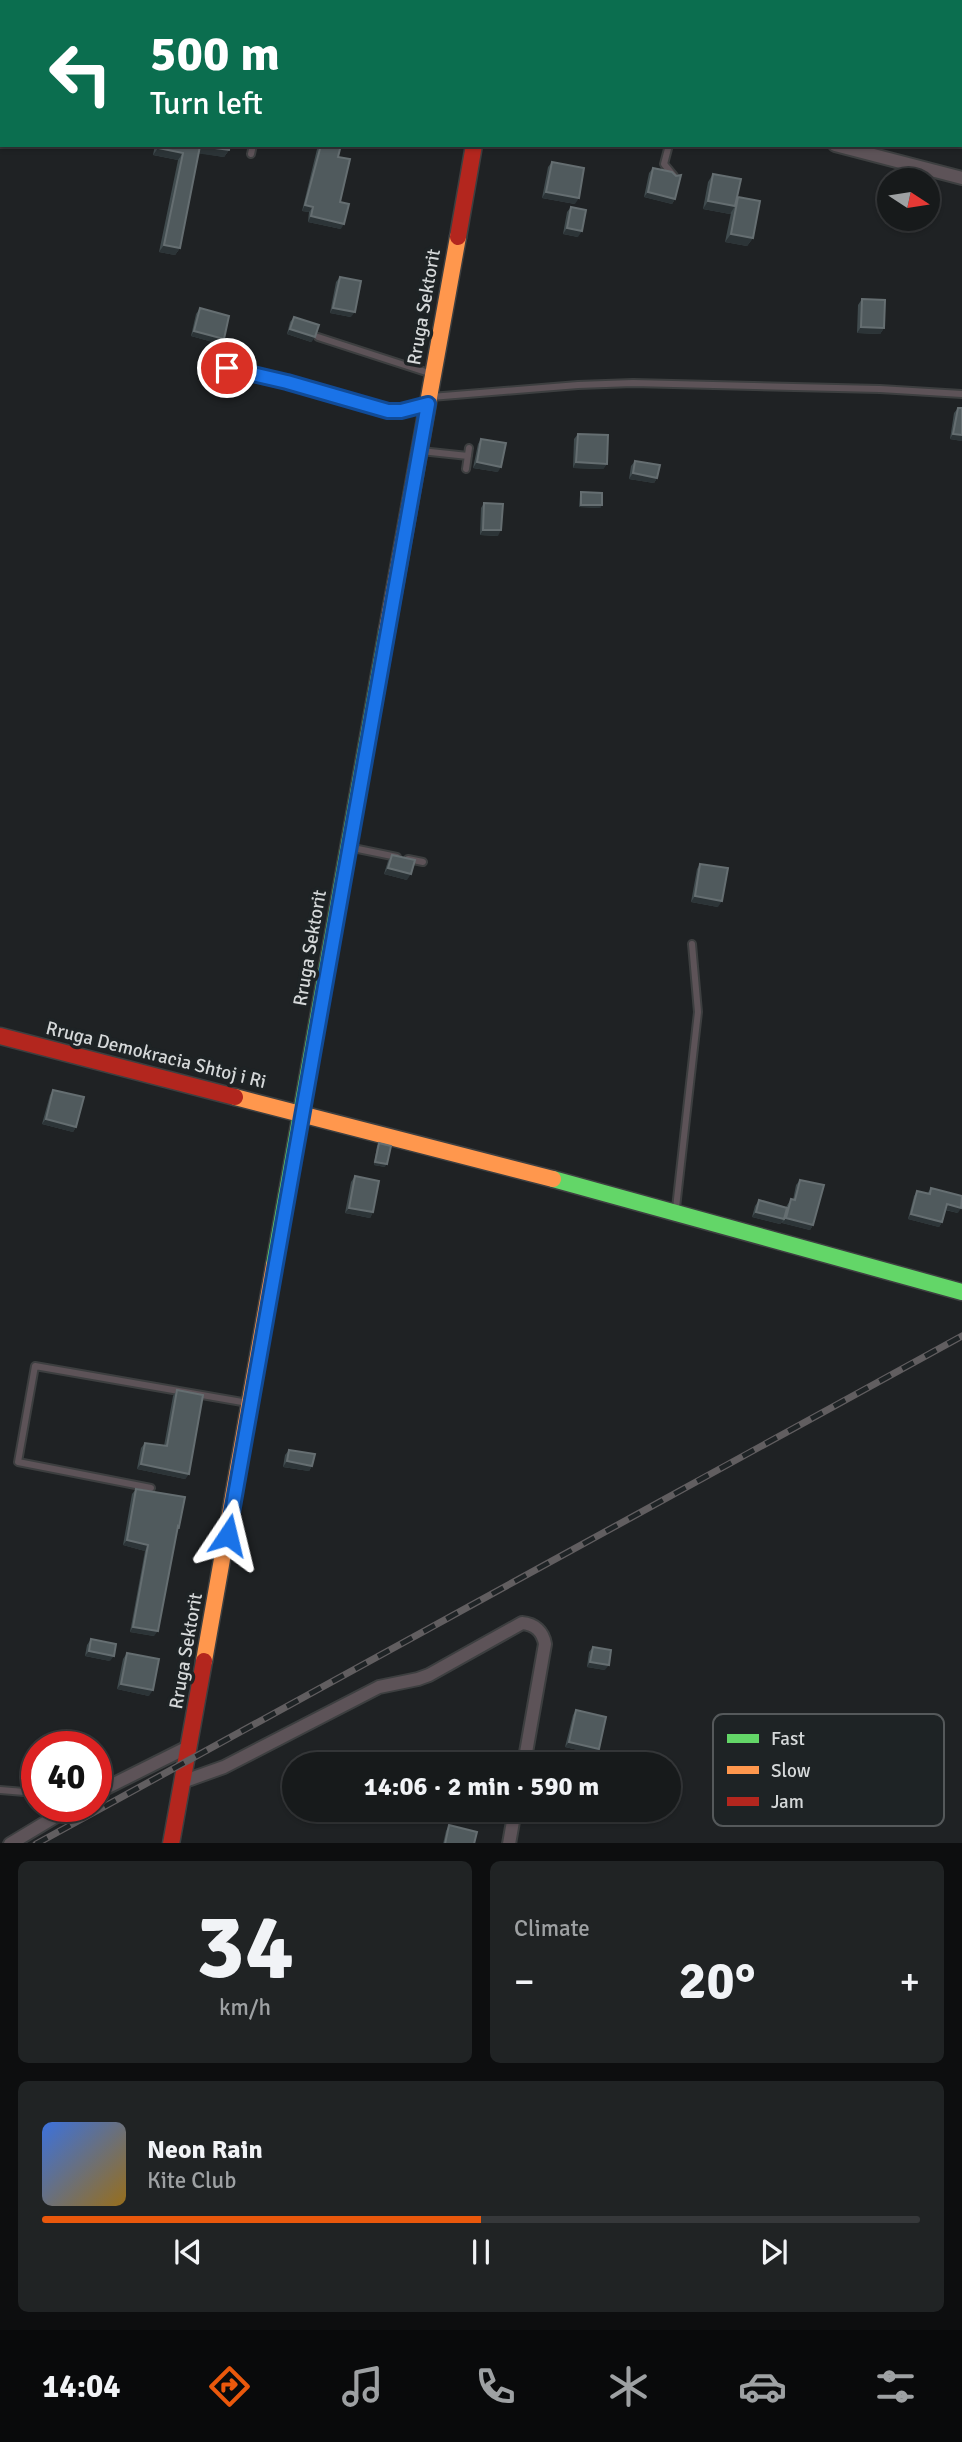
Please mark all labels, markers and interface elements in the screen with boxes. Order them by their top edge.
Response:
text: 500 m [150,24,280,84]
icon: left [35,28,126,119]
text: Turn left [150,84,263,123]
north arrow [877,168,940,231]
map controls [877,168,940,231]
street label: Rruga Sektorit [402,247,446,367]
pin [197,338,257,398]
icon: arrive [208,349,246,387]
street label: Rruga Sektorit [288,888,332,1008]
street label: Rruga Demokracia Shtoj i Ri [43,1016,269,1094]
position arrow [191,1498,265,1572]
street label: Rruga Sektorit [164,1591,208,1711]
legend [713,1714,944,1826]
text: Fast [771,1727,805,1751]
speed limit sign: 40 [21,1731,112,1822]
text: Slow [771,1759,811,1783]
text: 14:06 · 2 min · 590 m [364,1771,599,1803]
text: Jam [771,1790,804,1814]
text: 34 [196,1891,294,2004]
text: Climate [514,1914,590,1943]
text: 20° [679,1949,755,2013]
text: − [514,1958,535,2005]
text: + [899,1958,920,2005]
text: km/h [219,1993,271,2022]
text: Neon Rain [147,2134,263,2166]
text: Kite Club [147,2166,236,2195]
icon: previous [169,2233,207,2271]
icon: pause [462,2233,500,2271]
icon: next [755,2233,793,2271]
icon: directions [205,2362,254,2411]
icon: music [338,2362,387,2411]
icon: phone [471,2362,520,2411]
icon: climate [604,2362,653,2411]
icon: car [738,2362,787,2411]
icon: filters [871,2362,920,2411]
text: 14:04 [42,2367,121,2406]

